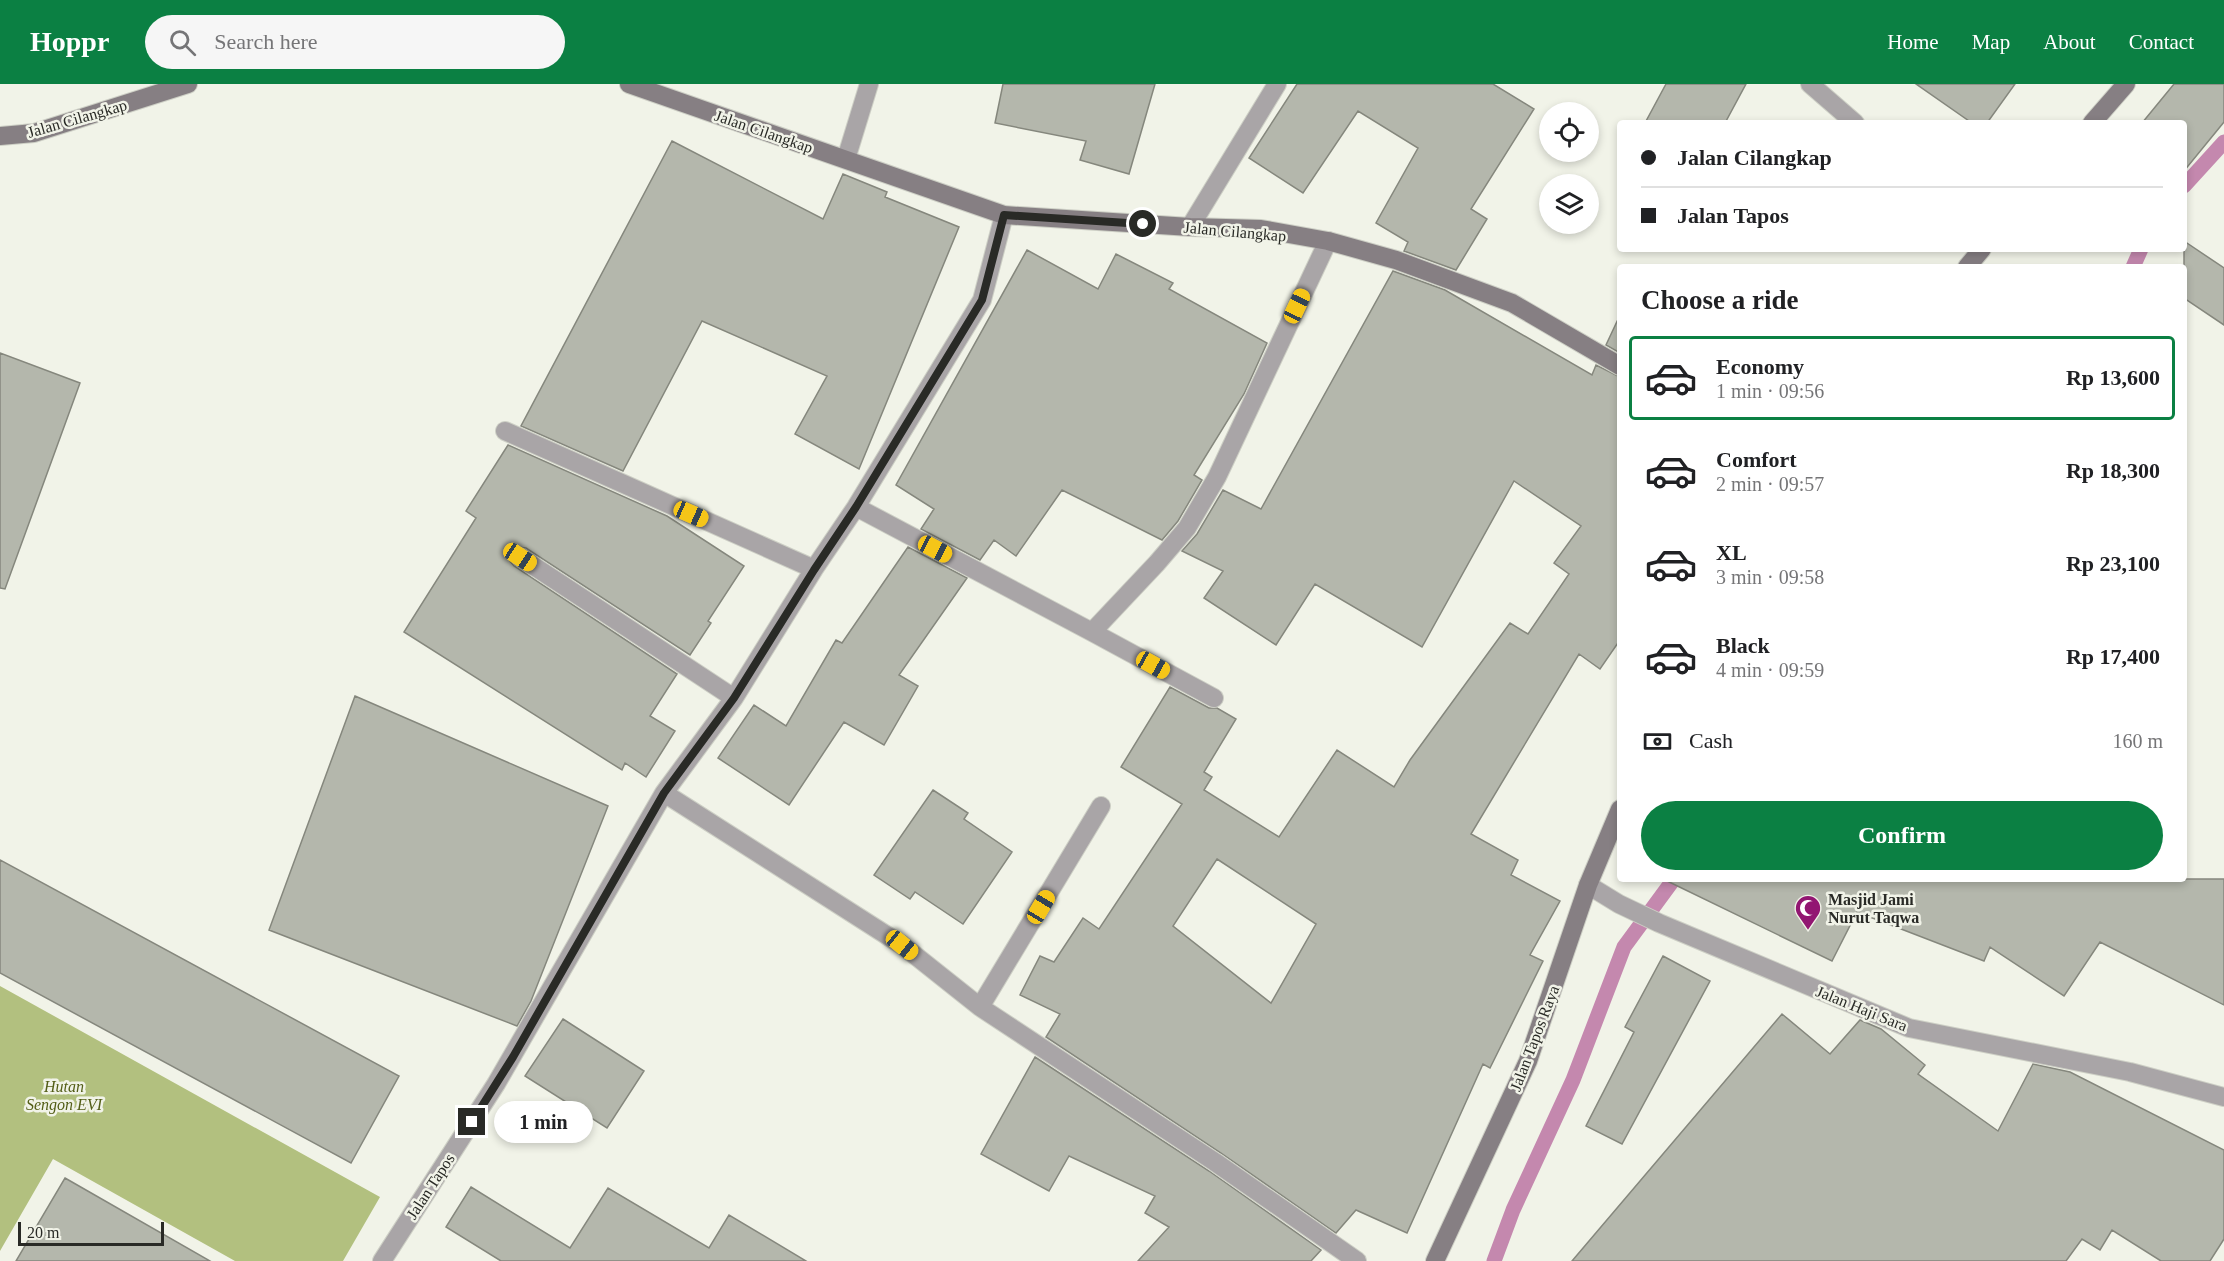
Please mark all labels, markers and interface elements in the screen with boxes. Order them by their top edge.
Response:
search box [145,15,565,69]
text: Hoppr [30,26,109,57]
icon: search [166,26,199,59]
text: Search here [214,29,318,54]
text: Home [1887,30,1939,54]
text: Map [1972,30,2010,54]
text: About [2043,30,2096,54]
text: Contact [2129,30,2194,54]
street label: Jalan Cilangkap [25,96,129,142]
map controls [1539,102,1599,234]
button: locate [1539,102,1599,162]
street label: Jalan Cilangkap [712,107,815,157]
text: Jalan Cilangkap [1677,145,1832,170]
button: layers [1539,174,1599,234]
text: Jalan Tapos [1677,203,1789,228]
route start [1129,210,1156,237]
street label: Jalan Cilangkap [1183,219,1287,245]
text: Choose a ride [1641,285,1799,315]
car [1281,286,1313,326]
icon: car [1644,351,1698,405]
text: Economy [1716,354,1804,379]
text: Rp 13,600 [2066,365,2160,390]
text: 1 min · 09:56 [1716,380,1824,402]
icon: car [1644,444,1698,498]
text: Comfort [1716,447,1797,472]
text: Rp 18,300 [2066,458,2160,483]
text: 2 min · 09:57 [1716,473,1824,495]
car [671,498,711,530]
car [915,533,955,565]
icon: car [1644,537,1698,591]
car [500,540,540,574]
text: XL [1716,540,1747,565]
text: Rp 23,100 [2066,551,2160,576]
text: 3 min · 09:58 [1716,566,1824,588]
icon: car [1644,630,1698,684]
text: Black [1716,633,1770,658]
text: Rp 17,400 [2066,644,2160,669]
car [1133,648,1173,682]
text: 4 min · 09:59 [1716,659,1824,681]
icon: cash [1641,725,1674,758]
text: Cash [1689,728,1733,753]
text: 160 m [2112,730,2163,752]
button: Confirm [1641,801,2163,870]
car [1024,887,1058,927]
place label: Masjid Jami Nurut Taqwa [1828,891,1919,927]
mosque icon: Masjid Jami Nurut Taqwa [1793,893,1823,931]
car [882,927,922,963]
street label: Jalan Haji Sara [1813,982,1910,1035]
street label: Jalan Tapos Raya [1507,983,1563,1094]
park label: Hutan Sengon EVI [26,1078,103,1114]
callout: 1 min [493,1101,592,1143]
route end [458,1108,485,1135]
text: 1 min [519,1111,568,1133]
street label: Jalan Tapos [403,1150,459,1223]
scale bar [18,1219,164,1246]
text: 20 m [27,1224,59,1241]

